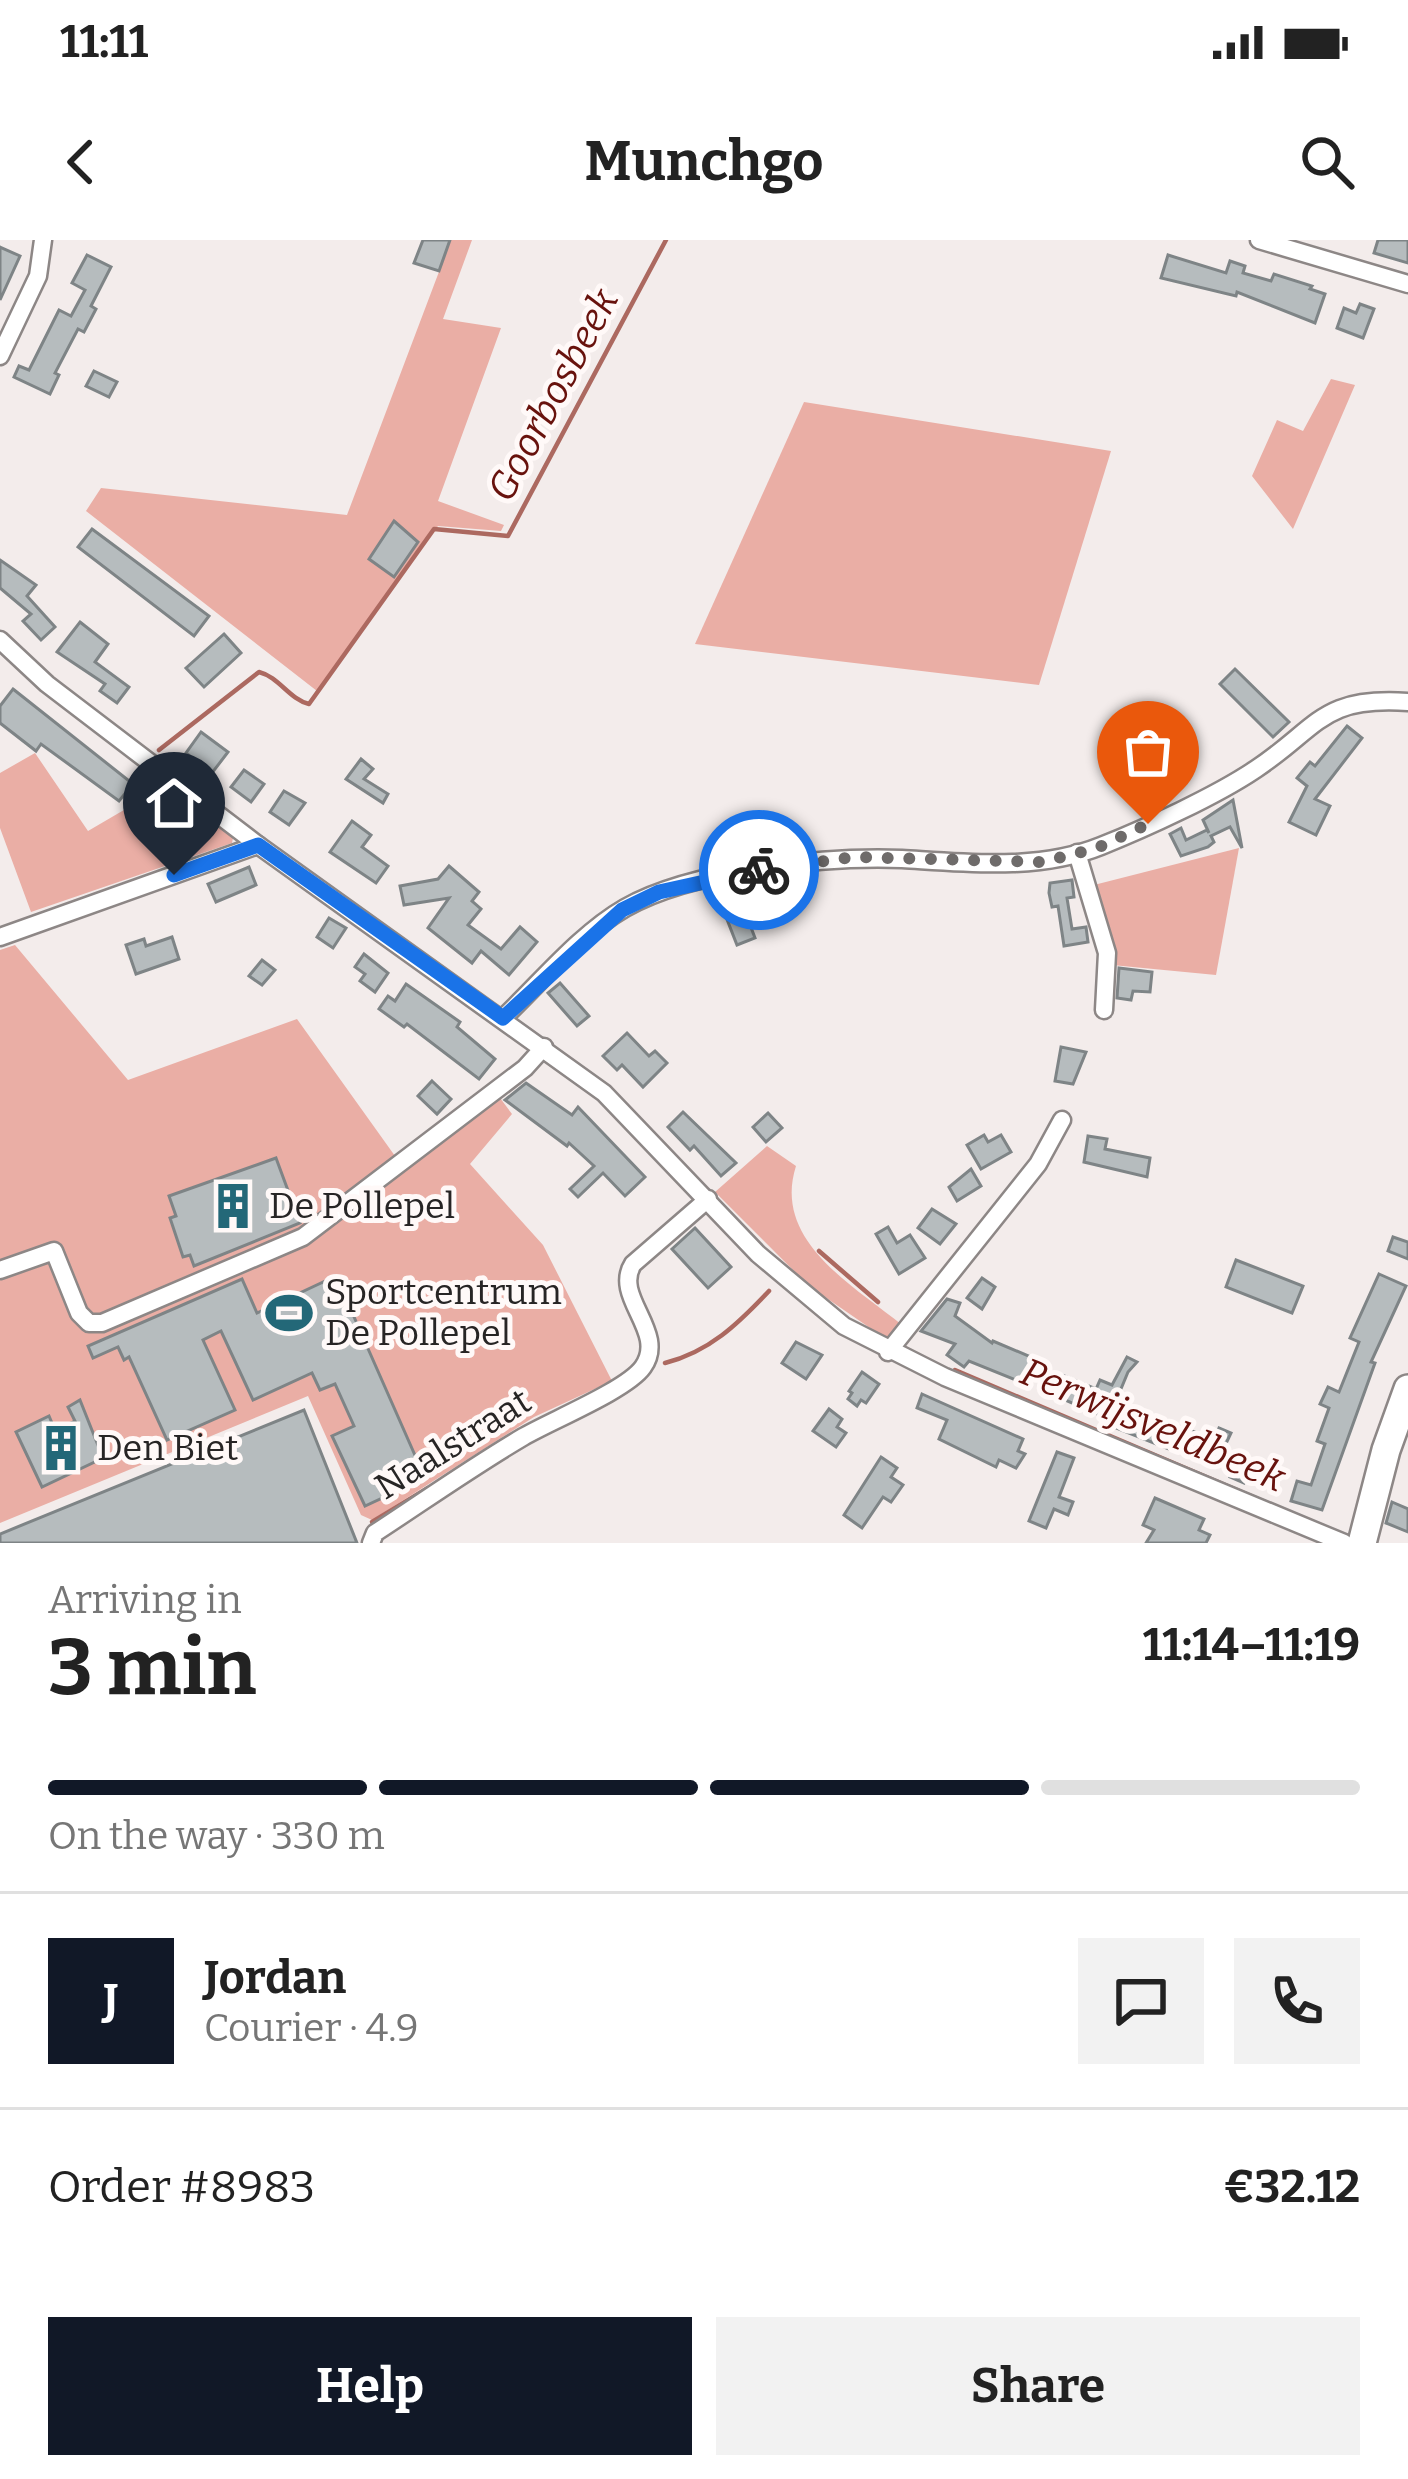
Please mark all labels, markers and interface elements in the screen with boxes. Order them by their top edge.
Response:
text: 11:11 [60,15,148,69]
icon: back [48,129,114,195]
icon: search [1294,129,1360,195]
text: Munchgo [585,130,824,194]
water label: Goorbosbeek [478,281,628,509]
pin [1097,701,1199,824]
icon: bag [1115,719,1181,785]
pin [123,752,225,875]
icon: home [141,770,207,836]
courier [699,810,819,930]
icon: bike [726,837,792,903]
building icon: De Pollepel [208,1181,258,1231]
place label: De Pollepel [269,1184,455,1228]
place label: Sportcentrum De Pollepel [325,1270,562,1355]
sports icon: Sportcentrum De Pollepel [264,1288,314,1338]
water label: Perwijsveldbeek [1014,1349,1293,1502]
street label: Naalstraat [367,1379,539,1509]
building icon: Den Biet [36,1423,86,1473]
place label: Den Biet [97,1426,238,1470]
text: Arriving in [48,1577,242,1623]
text: 11:14–11:19 [1143,1618,1360,1672]
text: 3 min [48,1621,256,1715]
text: On the way · 330 m [48,1813,385,1859]
button: chat [1078,1938,1204,2064]
button: phone [1234,1938,1360,2064]
text: Jordan [204,1951,346,2005]
text: J [103,1974,119,2028]
text: Courier · 4.9 [204,2005,419,2051]
text: Order #8983 [48,2160,315,2214]
text: €32.12 [1223,2160,1360,2214]
button: Help [48,2317,692,2455]
button: Share [716,2317,1360,2455]

